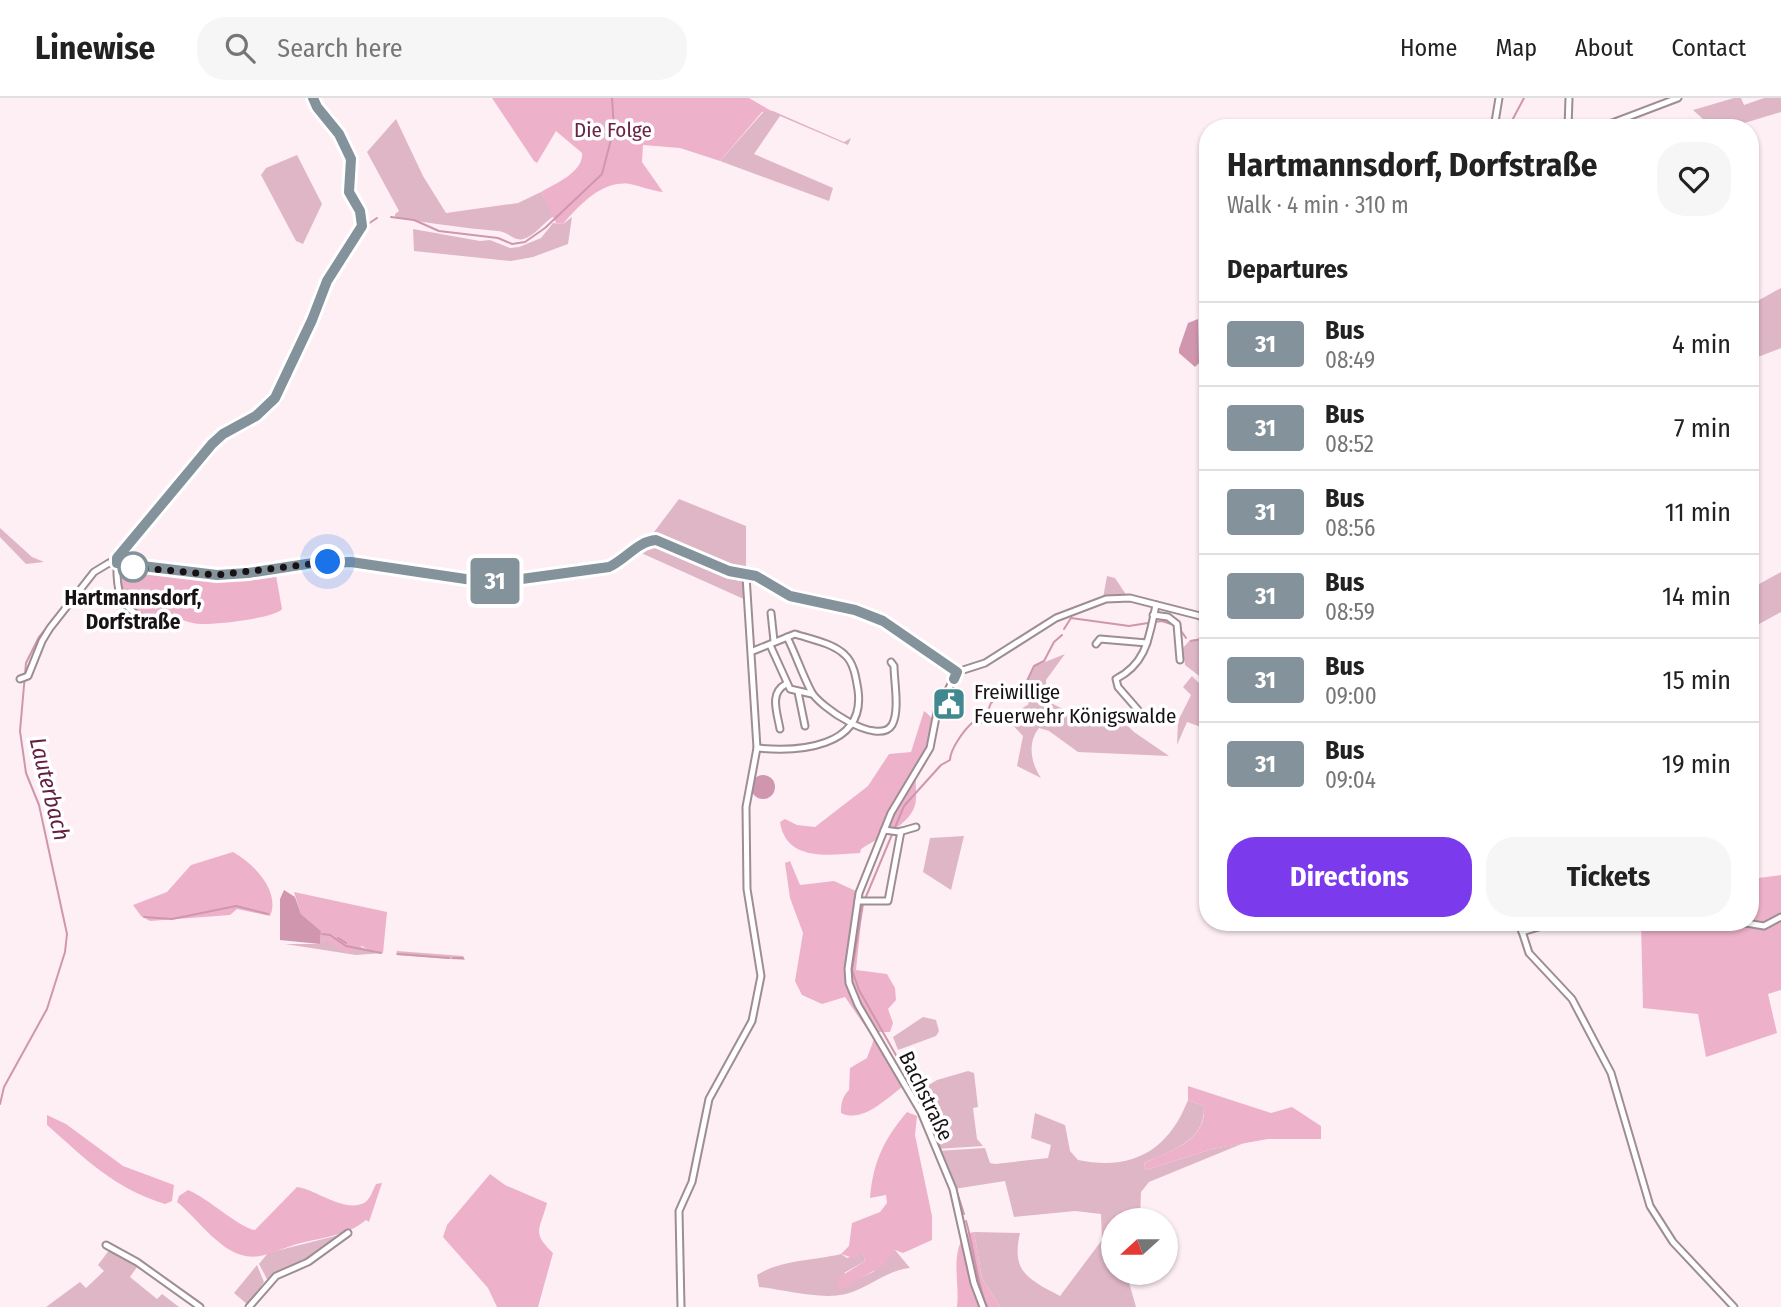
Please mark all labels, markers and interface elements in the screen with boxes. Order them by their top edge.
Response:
search box [197,17,687,80]
text: Linewise [35,28,155,68]
icon: search [221,29,259,67]
text: Search here [277,33,403,64]
text: Home [1400,34,1457,62]
text: Map [1495,34,1537,62]
text: About [1575,34,1633,62]
text: Contact [1671,34,1746,62]
park label: Die Folge [574,117,652,143]
button: heart [1657,142,1731,216]
text: Hartmannsdorf, Dorfstraße [1227,145,1597,185]
text: Walk · 4 min · 310 m [1227,191,1409,219]
text: Departures [1227,254,1348,285]
text: Bus [1325,315,1364,346]
text: 4 min [1672,329,1731,360]
text: 31 [1255,330,1276,358]
text: 08:49 [1325,346,1375,374]
text: Bus [1325,399,1364,430]
text: 7 min [1674,413,1731,444]
text: 31 [1255,414,1276,442]
text: 08:52 [1325,430,1374,458]
text: Bus [1325,483,1364,514]
text: 11 min [1665,497,1731,528]
text: 31 [1255,498,1276,526]
text: 08:56 [1325,514,1375,542]
your location [310,544,345,579]
marker: Hartmannsdorf, Dorfstraße [118,552,148,582]
line badge: 31 [463,558,526,604]
text: 31 [484,567,506,595]
text: Bus [1325,567,1364,598]
text: 14 min [1662,581,1731,612]
text: 31 [1255,582,1276,610]
place label: Hartmannsdorf, Dorfstraße [65,585,202,635]
text: 08:59 [1325,598,1375,626]
text: Bus [1325,651,1364,682]
text: 15 min [1663,665,1731,696]
text: 31 [1255,666,1276,694]
place label: Freiwillige Feuerwehr Königswalde [974,679,1176,729]
text: 09:00 [1325,682,1377,710]
public building icon: Freiwillige Feuerwehr Königswalde [930,685,968,723]
water label: Lauterbach [24,735,76,843]
text: Bus [1325,735,1364,766]
text: 19 min [1662,749,1731,780]
text: 31 [1255,750,1276,778]
text: 09:04 [1325,766,1376,794]
button: Directions [1227,837,1472,917]
button: Tickets [1486,837,1731,917]
street label: Bachstraße [893,1047,959,1145]
north arrow [1101,1208,1178,1284]
map controls [1101,1208,1178,1285]

